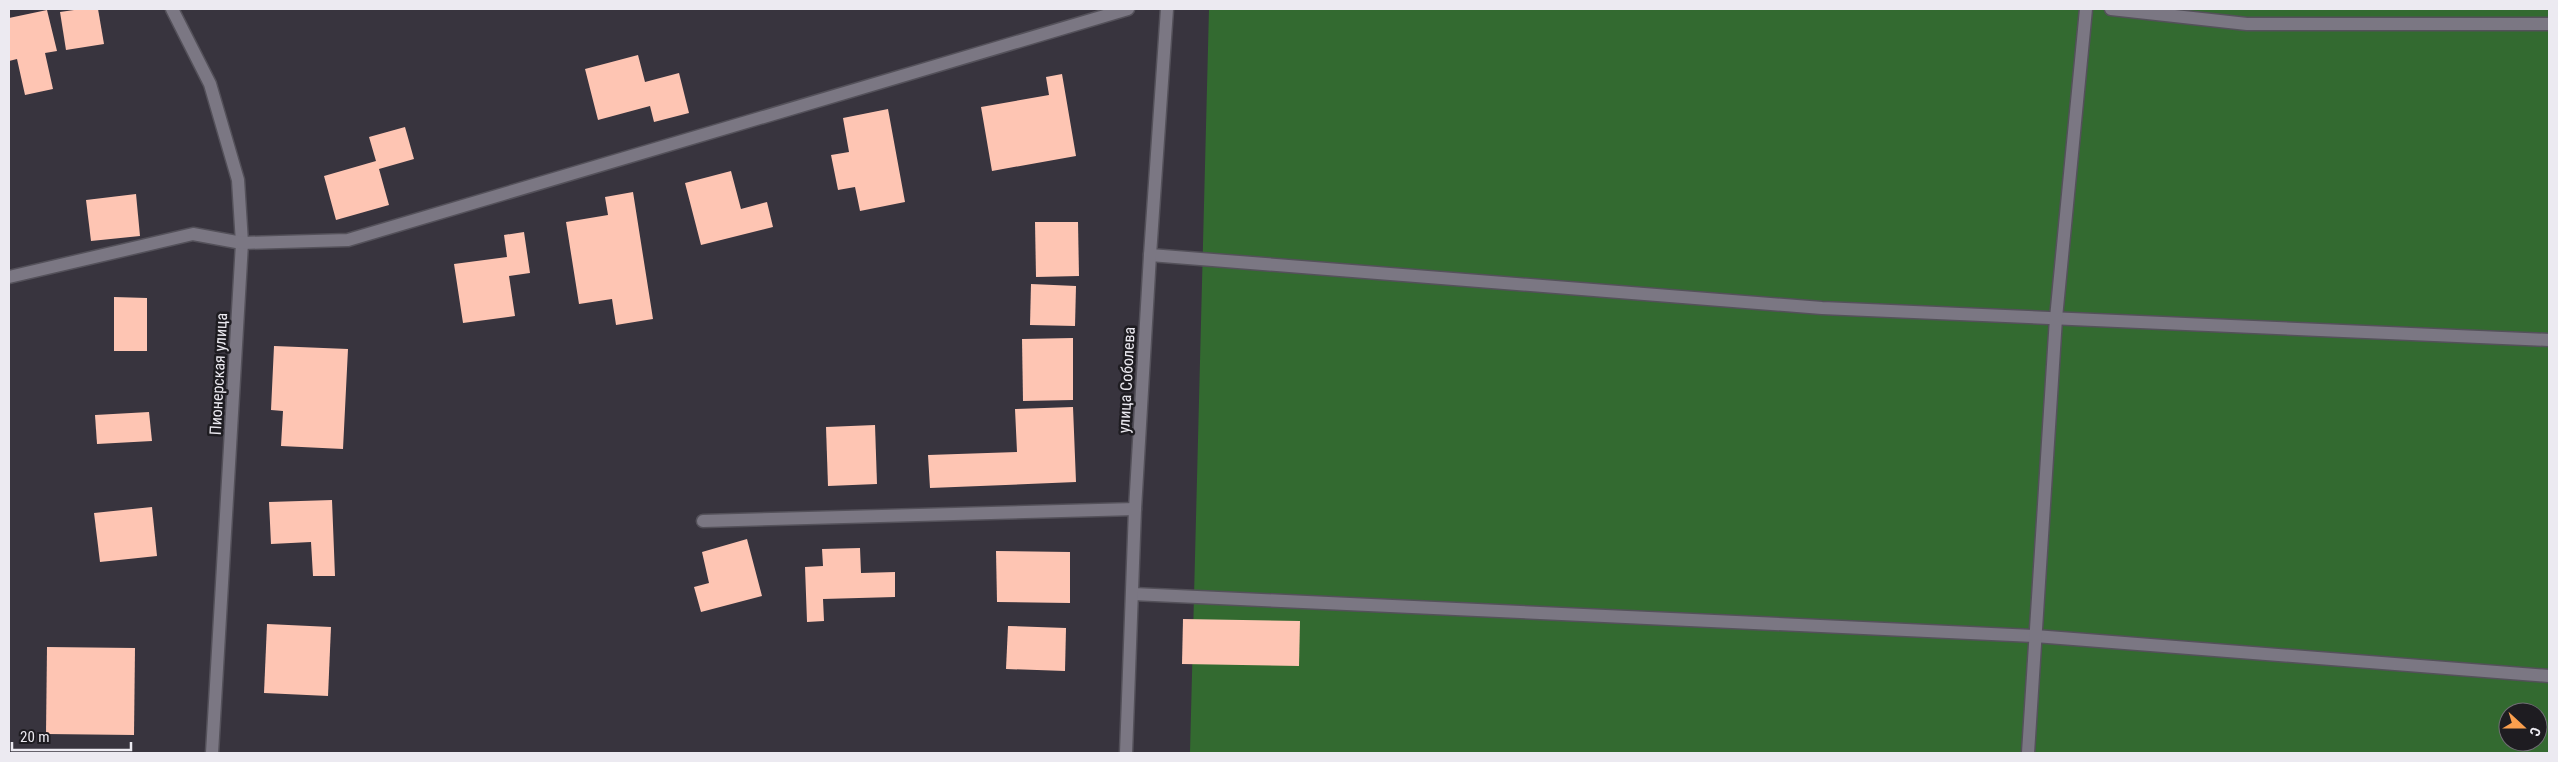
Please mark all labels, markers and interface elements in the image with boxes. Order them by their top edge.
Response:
street label: Пионерская улица [206,312,231,436]
street label: улица Соболева [1114,326,1139,434]
north arrow [2498,702,2548,752]
scale bar [12,720,131,752]
text: С [2526,725,2544,738]
text: 20 m [20,728,50,746]

